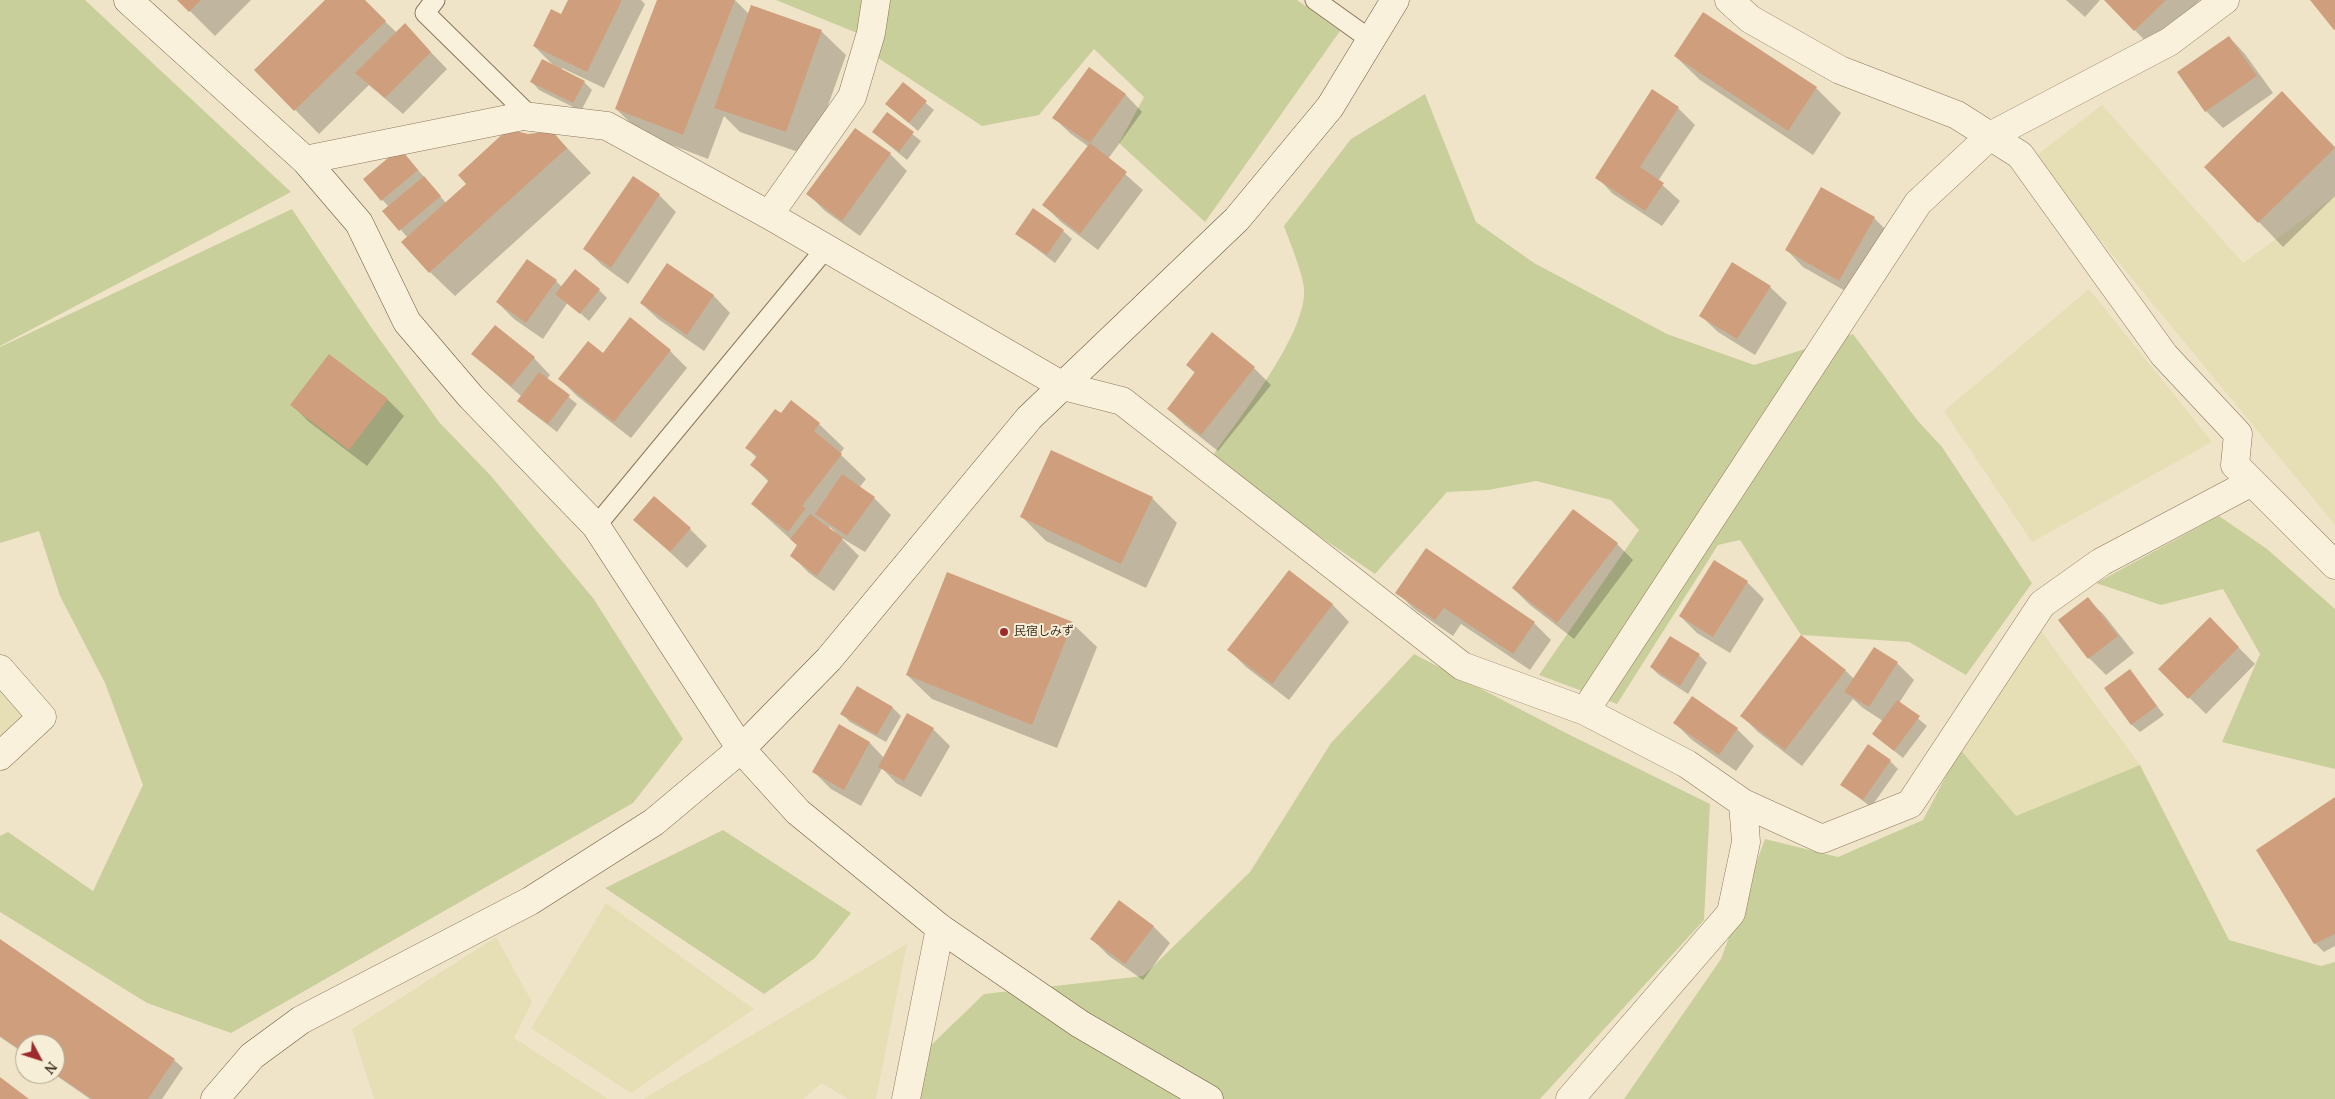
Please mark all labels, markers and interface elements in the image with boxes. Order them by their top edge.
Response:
place label: 民宿しみず [1014,625,1074,639]
marker: 民宿しみず [998,626,1010,638]
north arrow [15,1034,65,1084]
text: N [40,1058,62,1078]

